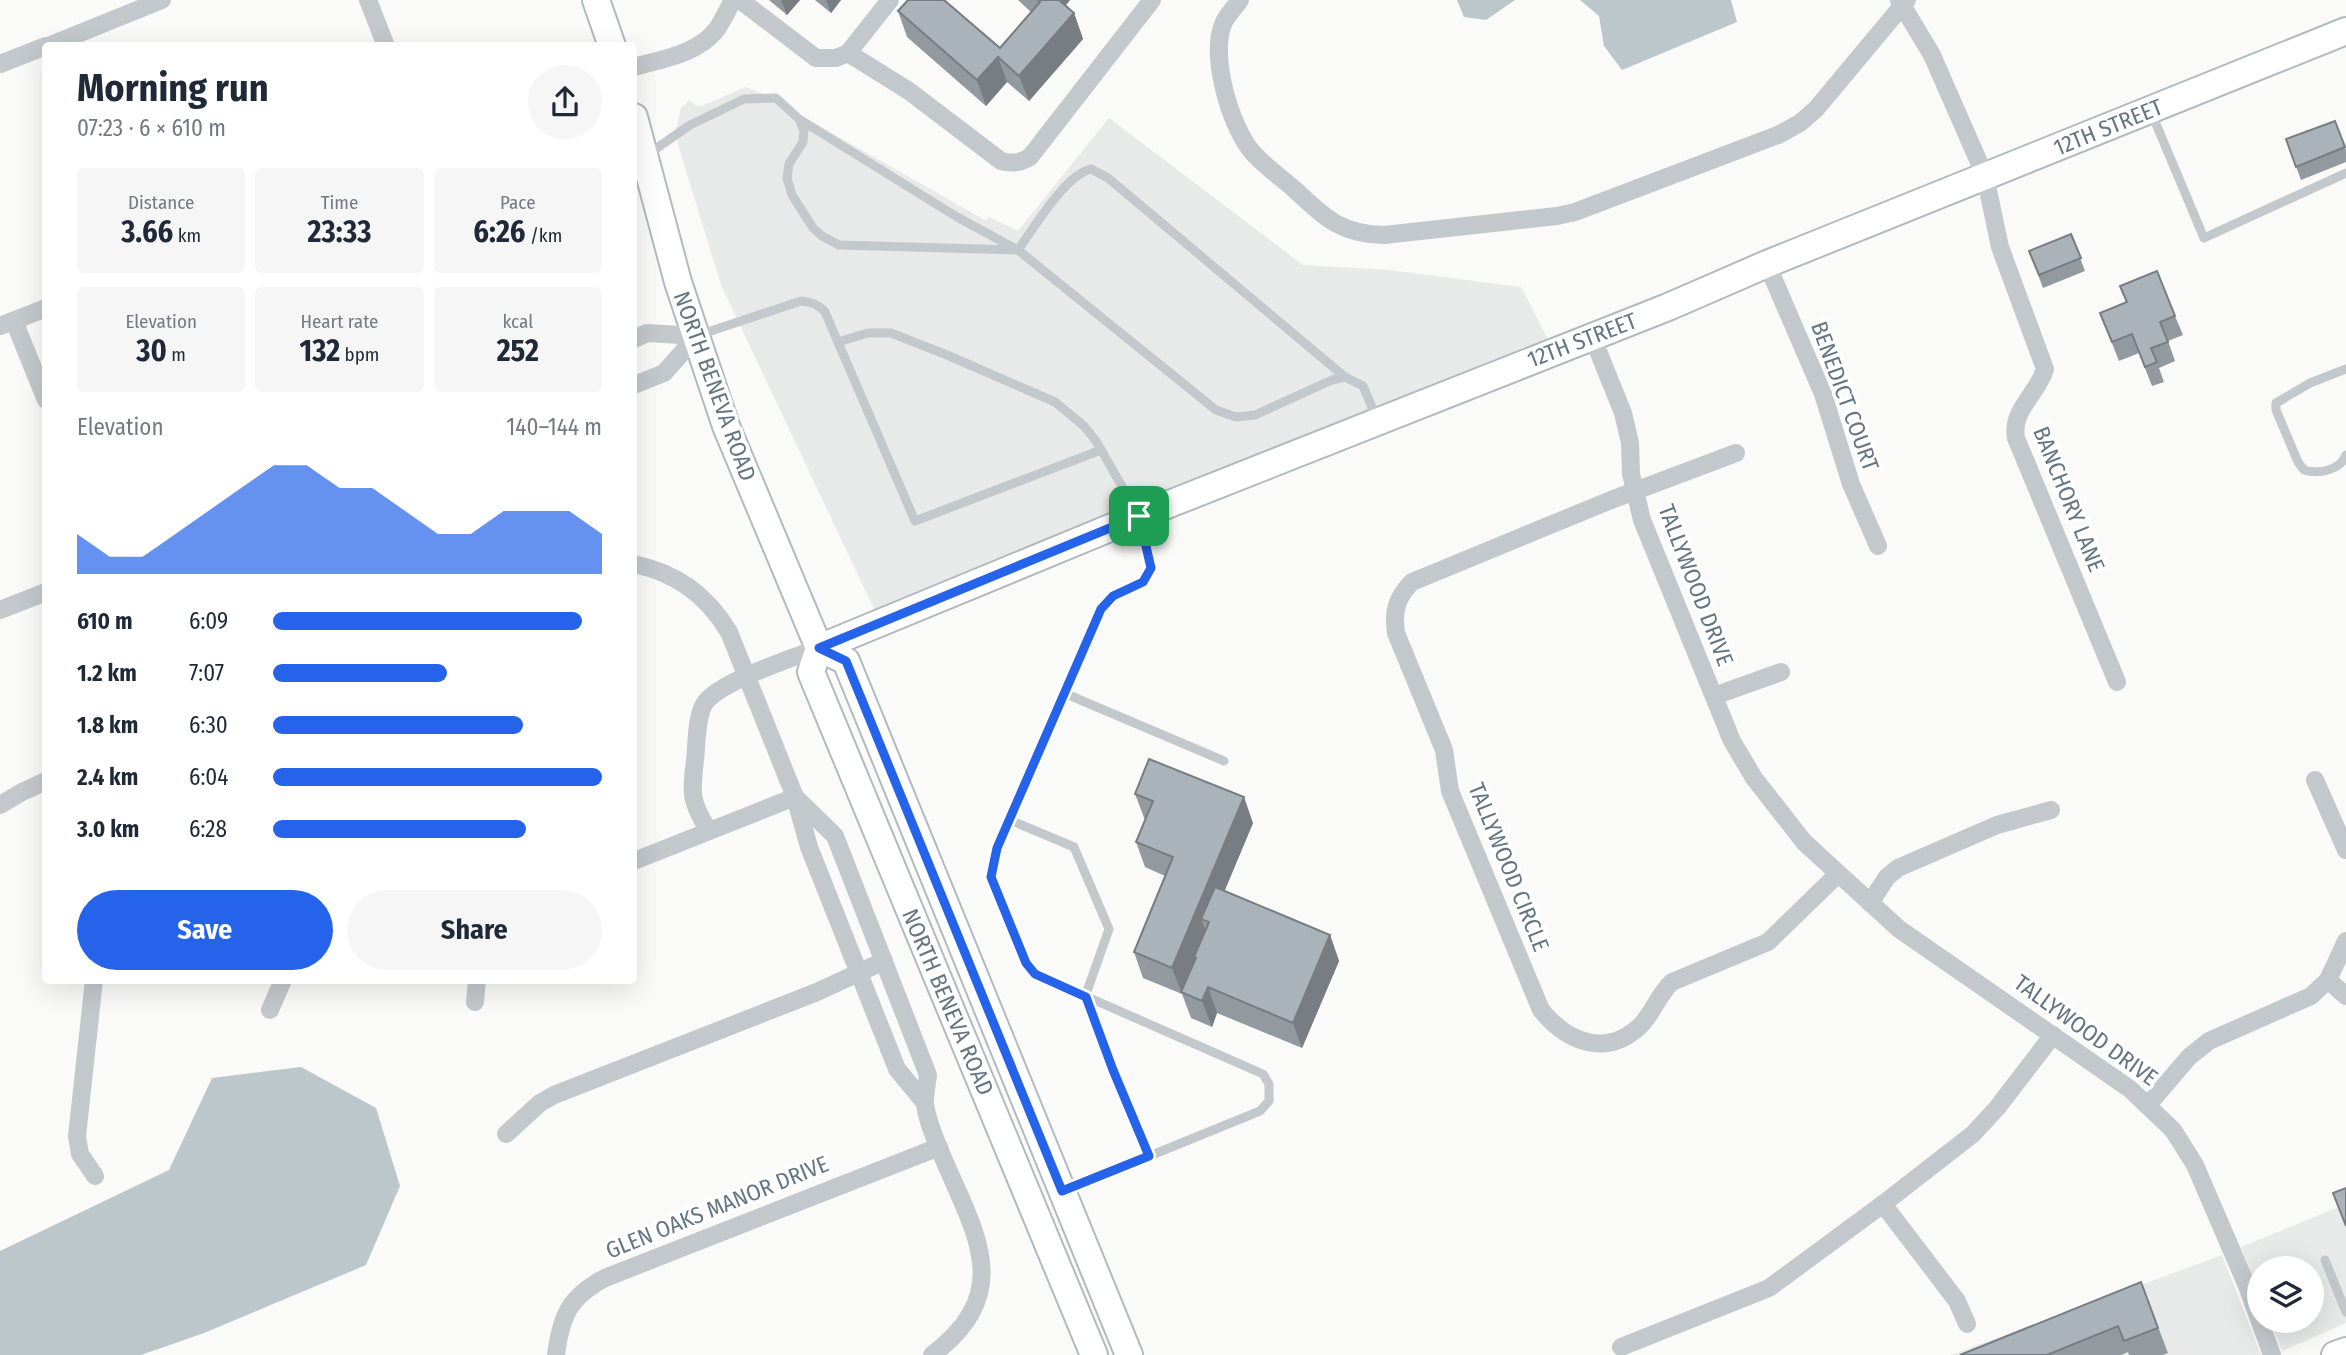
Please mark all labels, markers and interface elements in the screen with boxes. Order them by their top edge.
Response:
text: Morning run [77,65,269,111]
button: share [528,65,602,139]
street label: 12TH STREET [2049,92,2167,162]
text: 07:23 · 6 × 610 m [77,114,226,142]
text: Distance [128,191,194,214]
text: Time [321,191,358,214]
text: Pace [500,191,536,214]
text: 3.66 [121,214,173,250]
text: 23:33 [308,214,371,250]
text: 6:26 [473,214,525,250]
text: km [173,224,201,247]
text: /km [525,224,562,247]
street label: NORTH BENEVA ROAD [668,287,762,485]
street label: 12TH STREET [1523,306,1641,374]
text: Elevation [125,310,197,333]
text: Heart rate [300,310,379,333]
text: kcal [502,310,533,333]
street label: BENEDICT COURT [1805,317,1885,475]
text: 30 [136,333,167,369]
text: 132 [300,333,340,369]
text: 252 [497,333,539,369]
text: m [167,343,186,366]
text: bpm [340,343,379,366]
text: Elevation [77,413,164,441]
text: 140–144 m [506,413,602,441]
street label: BANCHORY LANE [2027,422,2111,576]
pin [1109,486,1169,546]
icon: arrive [1120,497,1158,535]
street label: TALLYWOOD DRIVE [1652,500,1740,670]
text: 610 m [77,607,132,635]
text: 6:09 [189,607,228,635]
text: 1.2 km [77,659,137,687]
text: 7:07 [189,659,224,687]
text: 1.8 km [77,711,138,739]
text: 6:30 [189,711,228,739]
text: 2.4 km [77,763,138,791]
text: 6:04 [189,763,228,791]
street label: TALLYWOOD CIRCLE [1463,779,1555,955]
text: 3.0 km [77,815,139,843]
text: 6:28 [189,815,227,843]
button: Save [77,890,333,970]
button: Share [347,890,602,970]
street label: NORTH BENEVA ROAD [896,905,1000,1099]
street label: TALLYWOOD DRIVE [2009,969,2163,1091]
street label: GLEN OAKS MANOR DRIVE [602,1149,832,1265]
map controls [2247,1256,2324,1333]
button: layers [2247,1256,2324,1333]

